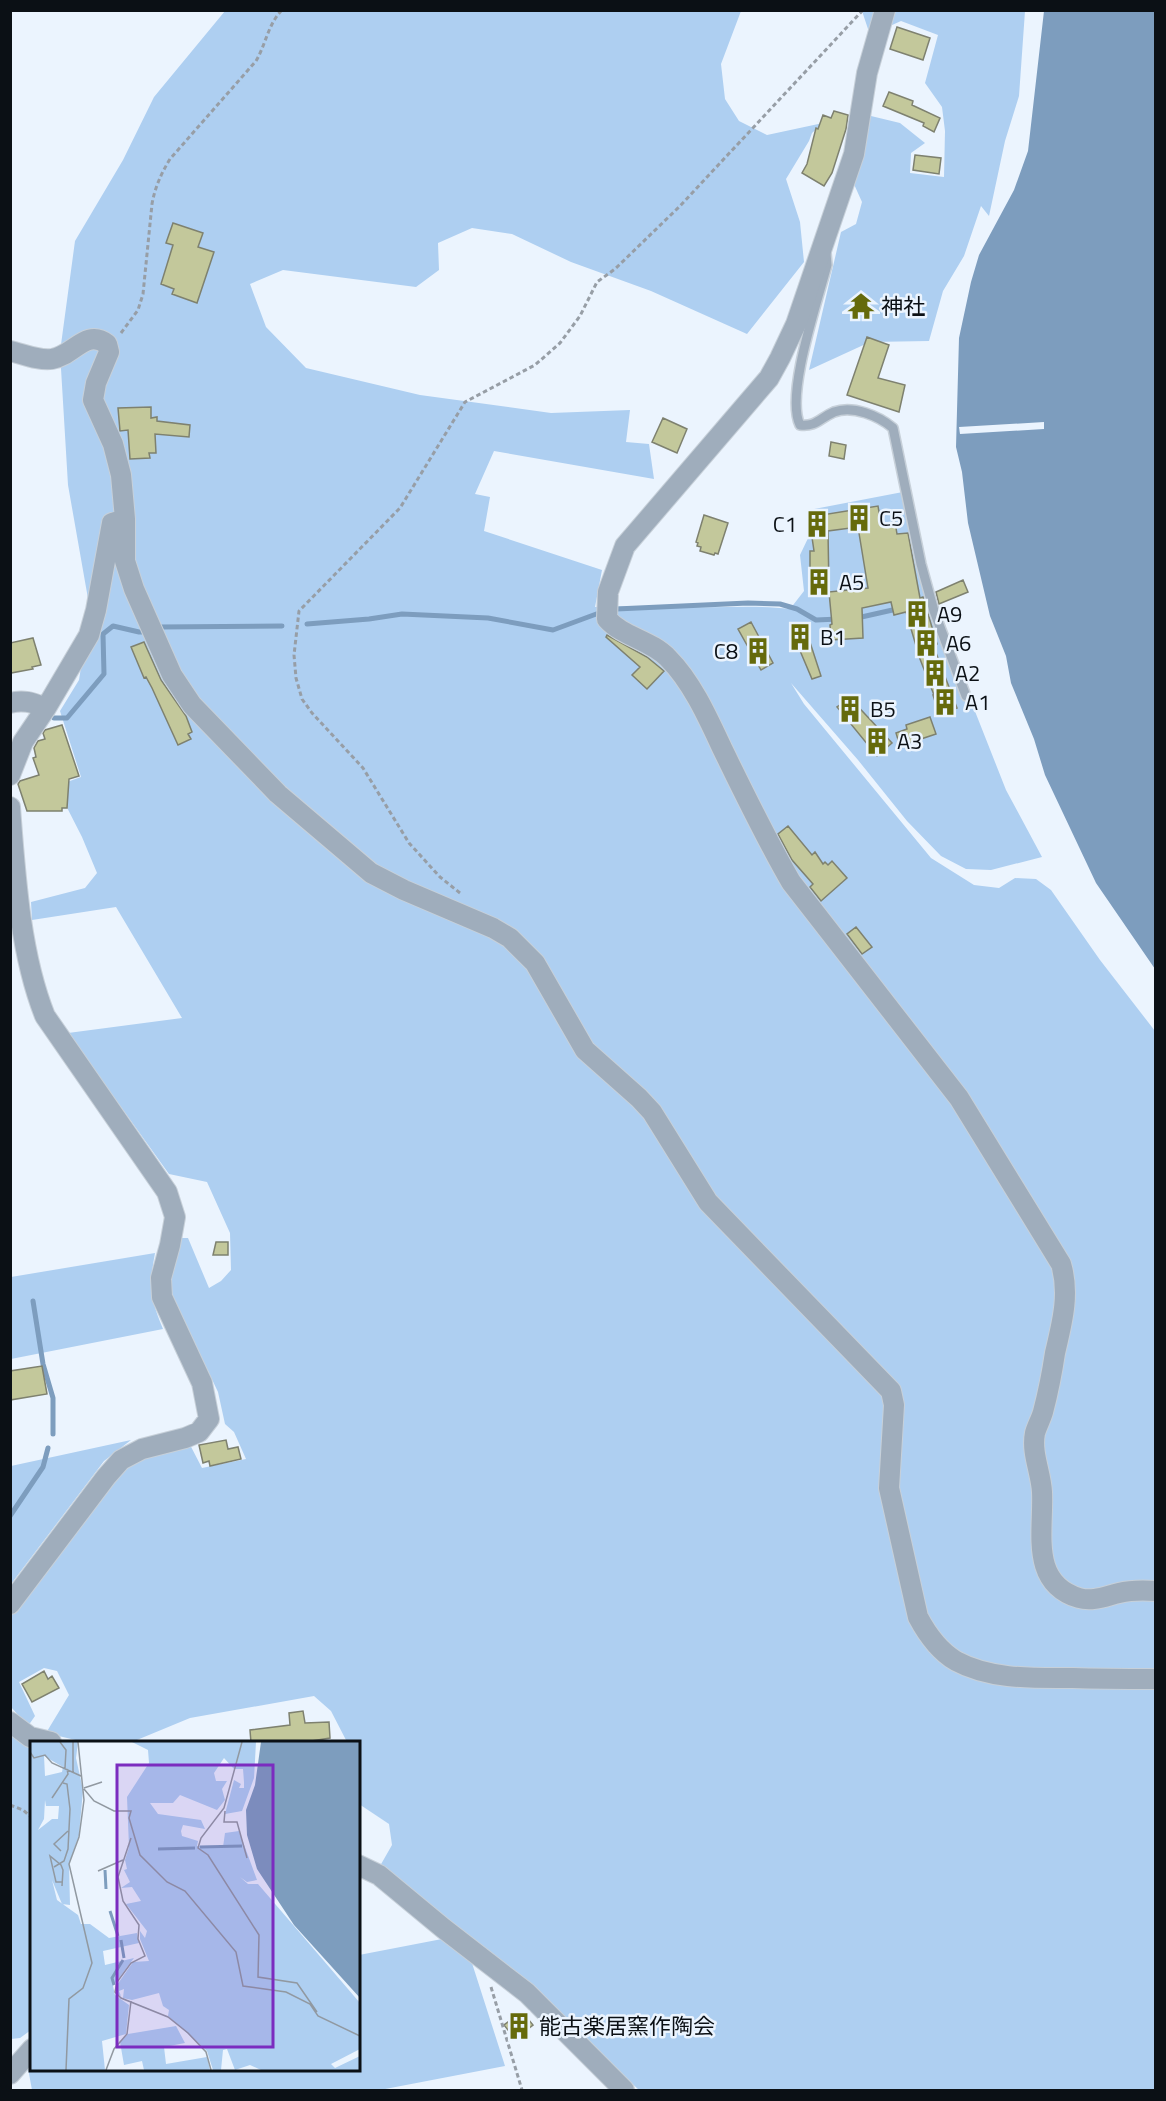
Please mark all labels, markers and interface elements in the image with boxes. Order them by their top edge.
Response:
place label: 神社 [881,289,925,323]
temple icon: 神社 [846,291,876,321]
place label: C5 [879,501,903,535]
building icon: C5 [844,503,874,533]
place label: C1 [773,507,797,541]
building icon: C1 [802,509,832,539]
place label: A5 [839,565,864,599]
building icon: A5 [804,567,834,597]
place label: A9 [937,597,962,631]
building icon: A9 [902,599,932,629]
place label: B1 [820,620,846,654]
building icon: B1 [785,622,815,652]
place label: A6 [946,626,971,660]
building icon: A6 [911,628,941,658]
place label: C8 [714,634,738,668]
building icon: C8 [743,636,773,666]
place label: A2 [955,656,980,690]
building icon: A2 [920,658,950,688]
place label: A1 [965,685,990,719]
building icon: A1 [930,687,960,717]
place label: B5 [870,692,896,726]
building icon: B5 [835,694,865,724]
place label: A3 [897,724,922,758]
building icon: A3 [862,726,892,756]
inset map [30,1741,360,2071]
place label: 能古楽居窯作陶会 [539,2009,715,2043]
building icon: 能古楽居窯作陶会 [504,2011,534,2041]

